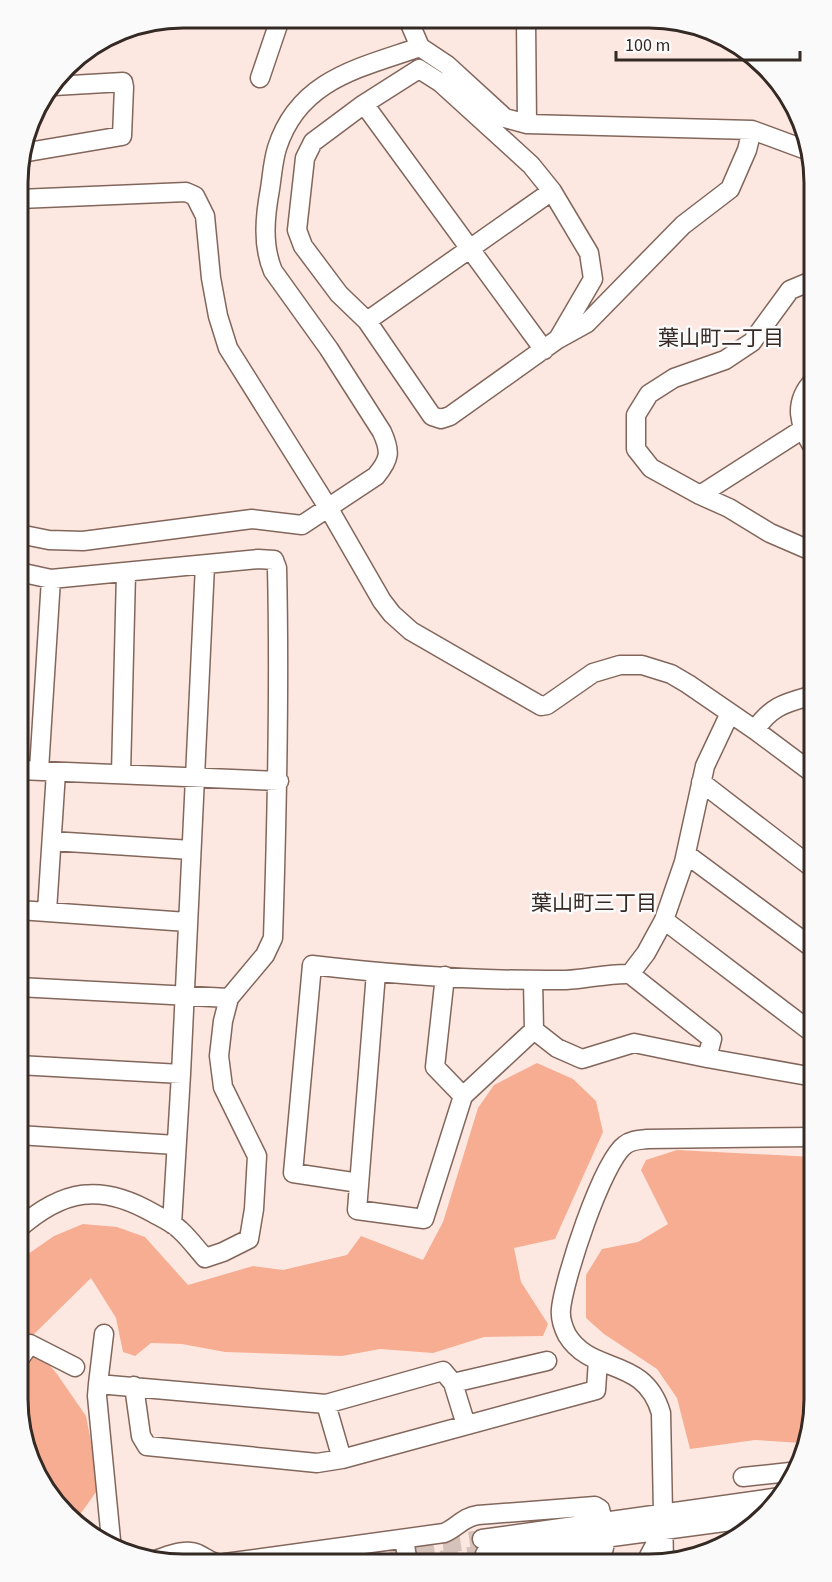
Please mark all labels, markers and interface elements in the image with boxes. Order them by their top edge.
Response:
scale bar [616,24,800,62]
text: 100 m [625,33,670,58]
district label: 葉山町二丁目 [658,323,784,353]
district label: 葉山町三丁目 [531,888,657,918]

